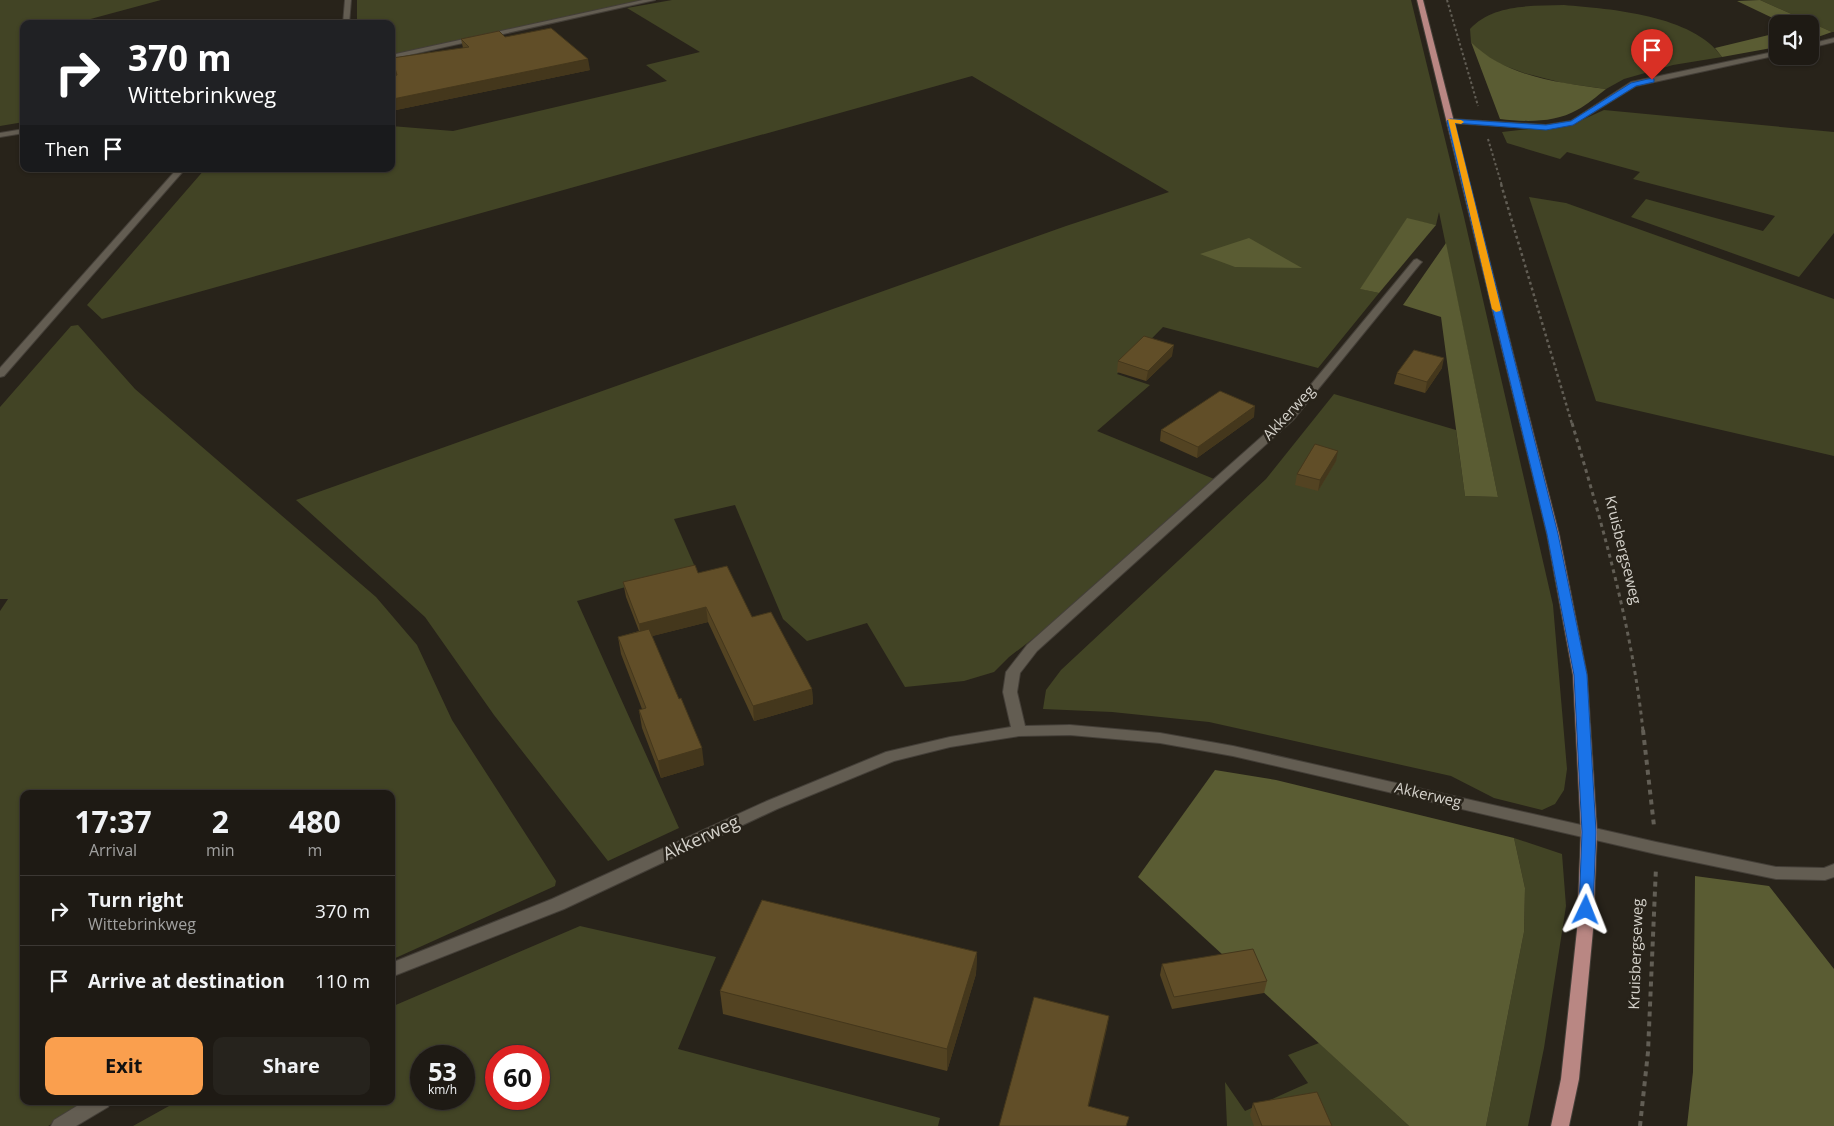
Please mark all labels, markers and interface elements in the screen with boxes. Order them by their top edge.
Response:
map controls [1769,15,1819,65]
button: sound [1769,15,1819,65]
pin [1631,29,1673,80]
text: 370 m [128,34,232,81]
icon: arrive [1638,36,1666,64]
icon: right [45,40,110,105]
text: Wittebrinkweg [128,79,276,109]
icon: arrive [99,135,127,163]
text: Then [45,136,89,162]
street label: Akkerweg [1258,381,1319,444]
street label: Kruisbergseweg [1601,493,1647,606]
street label: Akkerweg [1393,777,1464,811]
text: 17:37 [74,801,152,842]
text: 2 [212,801,229,842]
text: 480 [289,801,341,842]
street label: Akkerweg [659,809,743,865]
text: Arrival [89,839,137,861]
text: min [206,839,235,861]
text: m [307,839,322,861]
position arrow [1559,883,1611,935]
text: Turn right [88,887,183,913]
icon: right [45,897,73,925]
text: 370 m [315,898,370,924]
street label: Kruisbergseweg [1623,898,1647,1010]
text: Wittebrinkweg [88,913,196,935]
icon: arrive [45,967,73,995]
text: Arrive at destination [88,968,285,994]
text: 110 m [315,968,370,994]
button: Exit [45,1037,203,1095]
button: Share [213,1037,370,1095]
speed limit sign: 60 [485,1045,550,1110]
text: 53 [428,1054,457,1088]
text: km/h [428,1081,457,1098]

